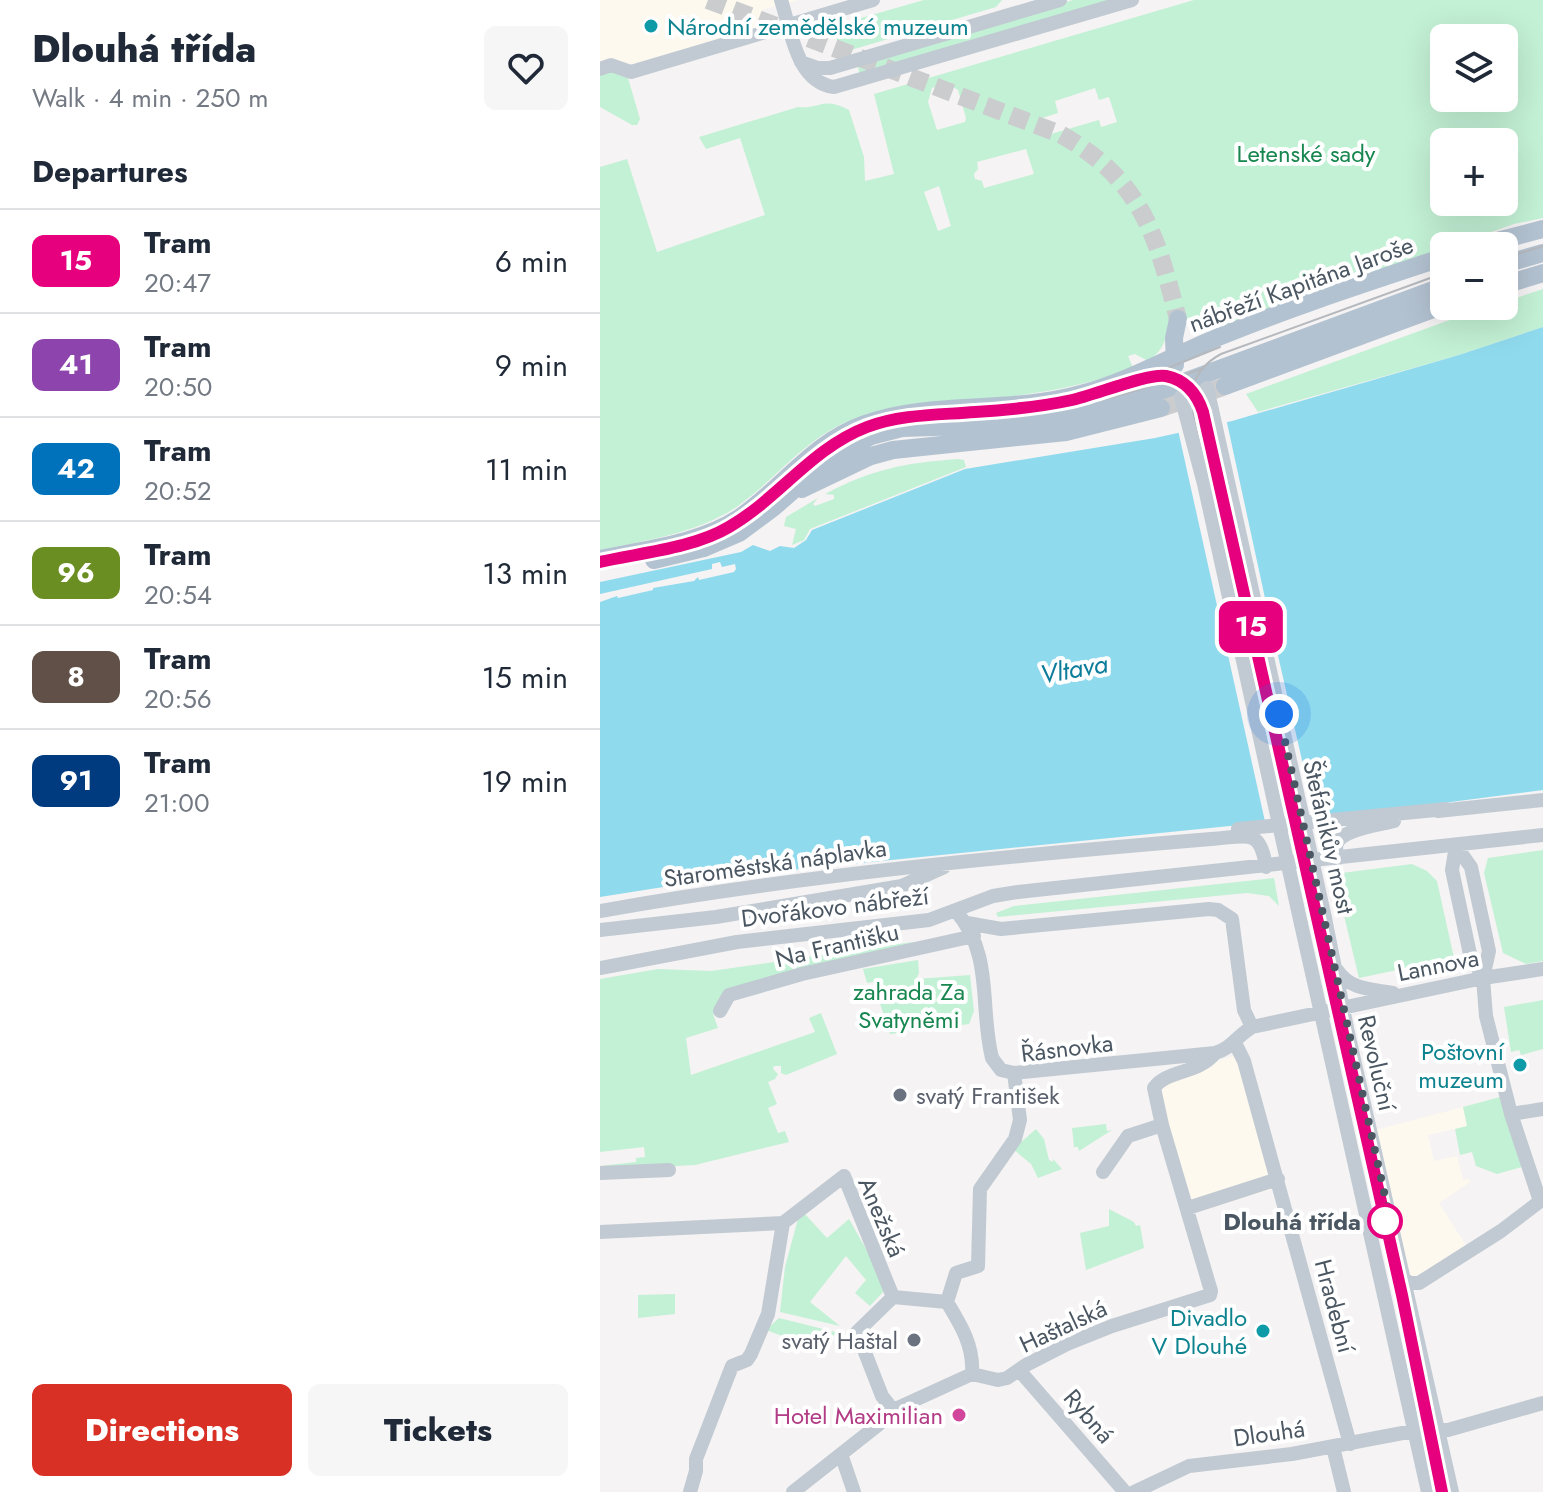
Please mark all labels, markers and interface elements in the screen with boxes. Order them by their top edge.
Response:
place label: Národní zemědělské muzeum [667,9,969,44]
marker: Národní zemědělské muzeum [642,17,660,35]
text: Dlouhá třída [32,21,256,76]
map controls [1430,24,1518,320]
button: layers [1430,24,1518,112]
button: heart [484,26,568,110]
text: Walk · 4 min · 250 m [32,79,269,117]
button: + [1430,128,1518,216]
park label: Letenské sady [1237,136,1376,171]
text: Departures [32,150,188,193]
text: Tram [144,221,212,264]
street label: nábřeží Kapitána Jaroše [1184,227,1418,341]
button: − [1430,232,1518,320]
text: 15 [60,240,92,281]
text: 6 min [495,240,568,283]
text: 20:47 [144,264,211,302]
text: Tram [144,325,212,368]
text: 41 [59,344,93,385]
text: 9 min [495,344,568,387]
text: 20:50 [144,368,212,406]
text: Tram [144,429,212,472]
text: 42 [57,448,95,489]
text: 11 min [485,448,568,491]
text: 20:52 [144,472,212,510]
text: Tram [144,533,212,576]
text: 96 [57,552,95,593]
text: 13 min [482,552,568,595]
text: 20:54 [144,576,212,614]
line badge: 15 [1215,601,1287,653]
text: 15 [1235,606,1267,647]
text: Tram [144,637,212,680]
water label: Vltava [1037,644,1112,694]
text: 8 [67,656,85,697]
text: 15 min [482,656,568,699]
text: 20:56 [144,680,212,718]
your location [1259,694,1299,734]
text: Tram [144,741,212,784]
street label: Štefánikův most [1294,757,1364,918]
text: 91 [60,760,92,801]
text: 19 min [481,760,568,803]
text: 21:00 [144,784,210,822]
street label: Staroměstská náplavka [661,830,889,896]
street label: Dvořákovo nábřeží [739,878,932,936]
street label: Na Františku [772,914,902,976]
street label: Lannova [1394,940,1482,990]
park label: zahrada Za Svatyněmi [853,974,965,1037]
street label: Revoluční [1349,1012,1405,1115]
street label: Řásnovka [1019,1025,1115,1071]
place label: Poštovní muzeum [1418,1034,1505,1097]
marker: Poštovní muzeum [1511,1056,1529,1074]
place label: svatý František [916,1078,1060,1113]
marker: svatý František [891,1086,909,1104]
street label: Anežská [850,1172,914,1262]
place label: Dlouhá třída [1223,1204,1361,1239]
marker: Dlouhá třída [1368,1204,1402,1238]
street label: Hradební [1306,1255,1364,1357]
street label: Haštalská [1013,1290,1113,1362]
place label: Divadlo V Dlouhé [1151,1300,1247,1363]
marker: Divadlo V Dlouhé [1254,1322,1272,1340]
place label: svatý Haštal [782,1323,898,1358]
marker: svatý Haštal [905,1331,923,1349]
street label: Rybná [1055,1381,1123,1451]
button: Directions [32,1384,292,1476]
button: Tickets [308,1384,568,1476]
place label: Hotel Maximilian [774,1398,943,1433]
marker: Hotel Maximilian [950,1406,968,1424]
street label: Dlouhá [1231,1411,1307,1455]

